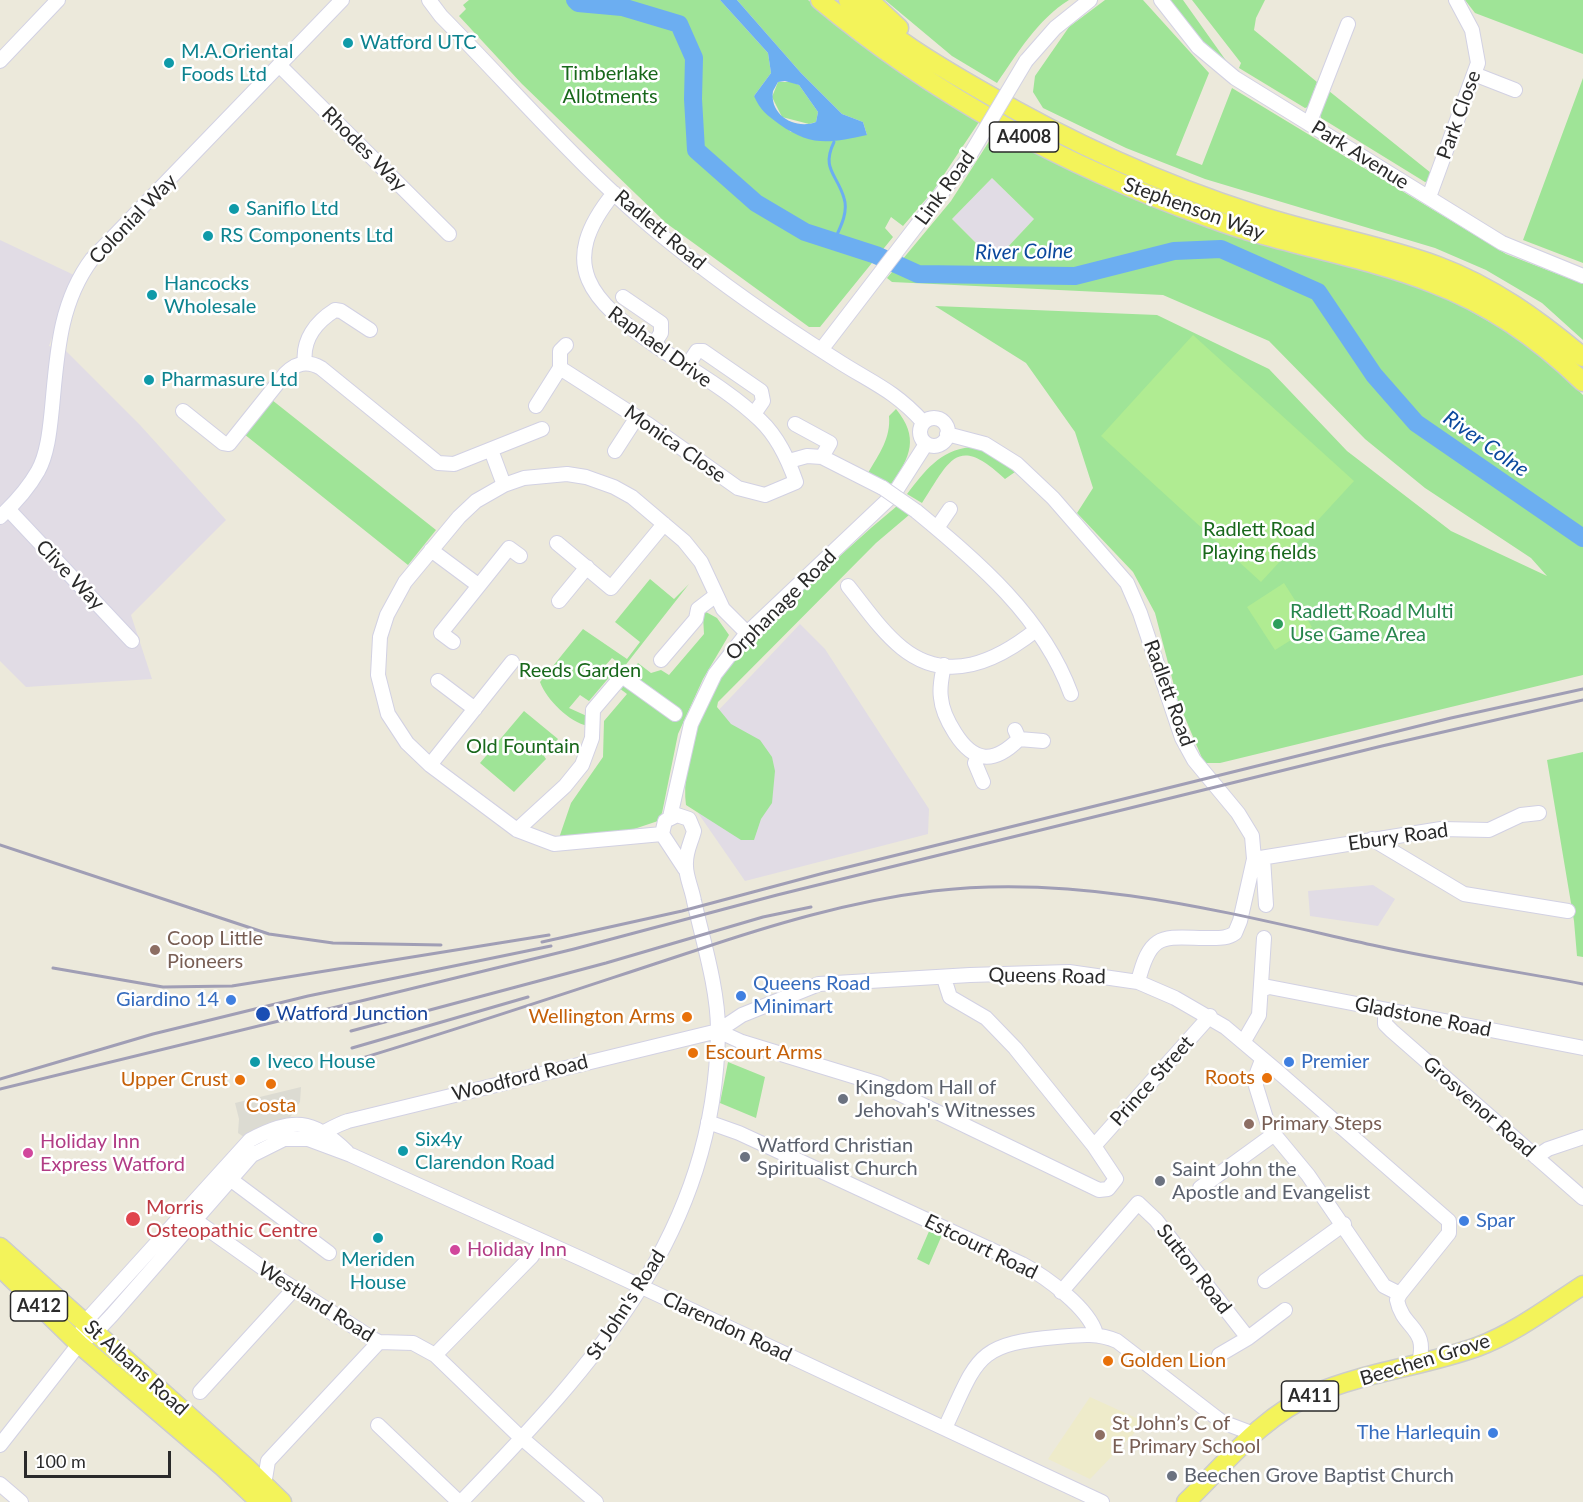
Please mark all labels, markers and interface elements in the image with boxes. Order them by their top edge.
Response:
place label: Watford UTC [360,31,477,55]
marker: Watford UTC [341,36,355,50]
place label: M.A.Oriental Foods Ltd [181,40,293,87]
marker: M.A.Oriental Foods Ltd [162,56,176,70]
park label: Timberlake Allotments [562,62,658,109]
street label: Park Close [1432,67,1486,163]
street label: Rhodes Way [317,102,411,196]
street label: Park Avenue [1307,116,1413,194]
road number: A4008 [990,122,1058,152]
street label: Link Road [910,146,980,230]
street label: Colonial Way [84,169,182,269]
street label: Stephenson Way [1120,172,1268,246]
street label: Radlett Road [609,185,711,275]
place label: Saniflo Ltd [246,197,339,221]
marker: Saniflo Ltd [227,202,241,216]
place label: RS Components Ltd [220,224,393,248]
marker: RS Components Ltd [201,229,215,243]
water label: River Colne [975,239,1073,265]
place label: Hancocks Wholesale [164,272,256,319]
marker: Hancocks Wholesale [145,288,159,302]
street label: Raphael Drive [603,301,717,393]
place label: Pharmasure Ltd [161,368,298,392]
marker: Pharmasure Ltd [142,373,156,387]
street label: Monica Close [619,400,731,488]
water label: River Colne [1438,405,1534,483]
park label: Radlett Road Playing fields [1202,518,1316,565]
street label: Clive Way [31,535,109,615]
street label: Orphanage Road [721,545,841,665]
place label: Radlett Road Multi Use Game Area [1290,600,1454,647]
marker: Radlett Road Multi Use Game Area [1271,617,1285,631]
street label: Radlett Road [1139,636,1199,750]
park label: Reeds Garden [519,659,641,683]
park label: Old Fountain [466,735,580,759]
street label: Ebury Road [1346,818,1450,856]
place label: Coop Little Pioneers [167,927,263,974]
marker: Coop Little Pioneers [148,943,162,957]
street label: Queens Road [988,963,1106,989]
place label: Queens Road Minimart [753,972,870,1019]
place label: Giardino 14 [116,988,219,1012]
marker: Queens Road Minimart [734,989,748,1003]
street label: Gladstone Road [1353,992,1493,1042]
marker: Giardino 14 [224,993,238,1007]
place label: Watford Junction [276,1002,428,1026]
marker: Watford Junction [254,1005,272,1023]
place label: Wellington Arms [528,1005,675,1029]
marker: Wellington Arms [680,1010,694,1024]
street label: Prince Street [1105,1031,1199,1131]
place label: Escourt Arms [705,1041,822,1065]
marker: Escourt Arms [686,1046,700,1060]
place label: Iveco House [267,1050,375,1074]
street label: Woodford Road [450,1050,590,1106]
place label: Premier [1301,1050,1369,1074]
street label: Grosvenor Road [1418,1052,1540,1162]
marker: Iveco House [248,1055,262,1069]
marker: Premier [1282,1055,1296,1069]
place label: Roots [1205,1066,1255,1090]
place label: Upper Crust [121,1068,228,1092]
marker: Roots [1260,1071,1274,1085]
marker: Upper Crust [233,1073,247,1087]
place label: Kingdom Hall of Jehovah's Witnesses [855,1076,1035,1123]
marker: Costa [264,1077,278,1091]
marker: Kingdom Hall of Jehovah's Witnesses [836,1092,850,1106]
place label: Costa [246,1094,296,1118]
place label: Primary Steps [1261,1112,1382,1136]
marker: Primary Steps [1242,1117,1256,1131]
place label: Six4y Clarendon Road [415,1128,555,1175]
place label: Holiday Inn Express Watford [40,1130,185,1177]
place label: Watford Christian Spiritualist Church [757,1134,918,1181]
marker: Six4y Clarendon Road [396,1144,410,1158]
marker: Holiday Inn Express Watford [21,1146,35,1160]
marker: Watford Christian Spiritualist Church [738,1150,752,1164]
place label: Saint John the Apostle and Evangelist [1172,1158,1370,1205]
marker: Saint John the Apostle and Evangelist [1153,1174,1167,1188]
place label: Morris Osteopathic Centre [146,1196,318,1243]
street label: Estcourt Road [920,1209,1042,1285]
place label: Spar [1476,1209,1515,1233]
marker: Morris Osteopathic Centre [124,1210,142,1228]
marker: Spar [1457,1214,1471,1228]
street label: Sutton Road [1151,1219,1237,1319]
marker: Meriden House [371,1231,385,1245]
place label: Holiday Inn [467,1238,567,1262]
marker: Holiday Inn [448,1243,462,1257]
street label: St John's Road [582,1246,670,1364]
place label: Meriden House [341,1248,415,1295]
street label: Westland Road [253,1257,379,1347]
street label: Clarendon Road [659,1287,795,1367]
road number: A412 [10,1291,68,1321]
street label: St Albans Road [79,1315,193,1421]
street label: Beechen Grove [1357,1329,1493,1391]
place label: Golden Lion [1120,1349,1226,1373]
marker: Golden Lion [1101,1354,1115,1368]
road number: A411 [1282,1381,1338,1411]
place label: St John’s C of E Primary School [1112,1412,1261,1459]
place label: The Harlequin [1357,1421,1481,1445]
marker: The Harlequin [1486,1426,1500,1440]
marker: St John’s C of E Primary School [1093,1428,1107,1442]
scale bar [27,1439,174,1477]
text: 100 m [35,1450,86,1472]
place label: Beechen Grove Baptist Church [1184,1464,1454,1488]
marker: Beechen Grove Baptist Church [1165,1469,1179,1483]

